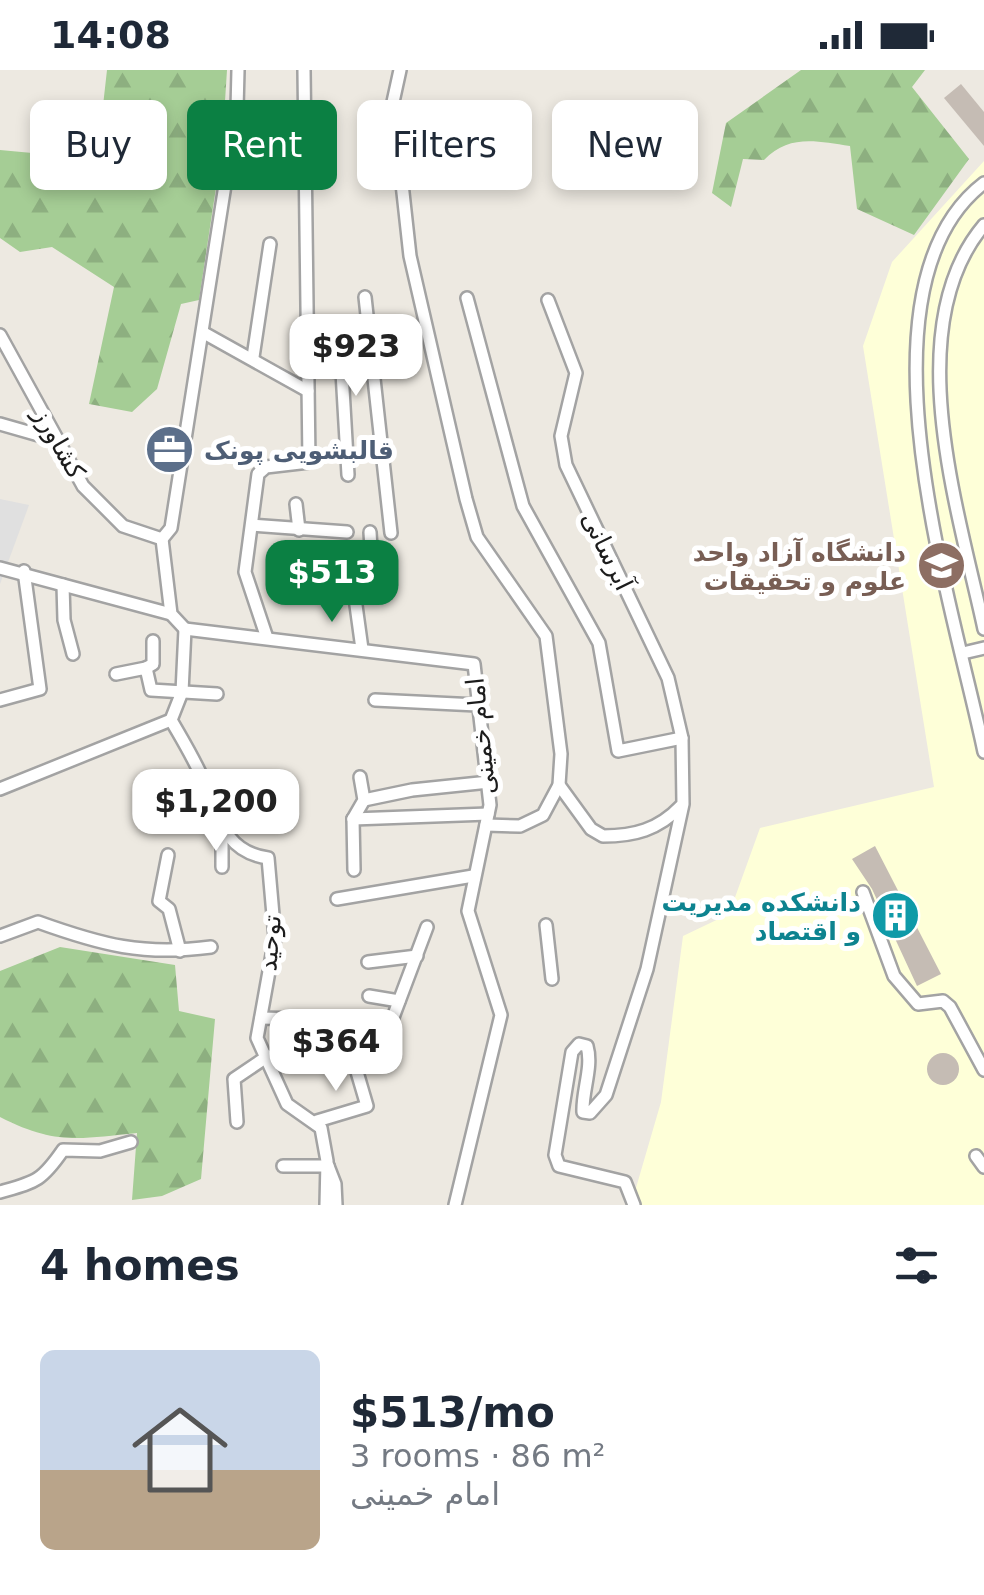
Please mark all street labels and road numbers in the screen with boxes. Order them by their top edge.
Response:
street label: کشاورز [25,400,91,485]
street label: آبرسانی [576,506,640,596]
street label: امام خمینی [460,676,502,796]
street label: توحید [253,914,287,972]

